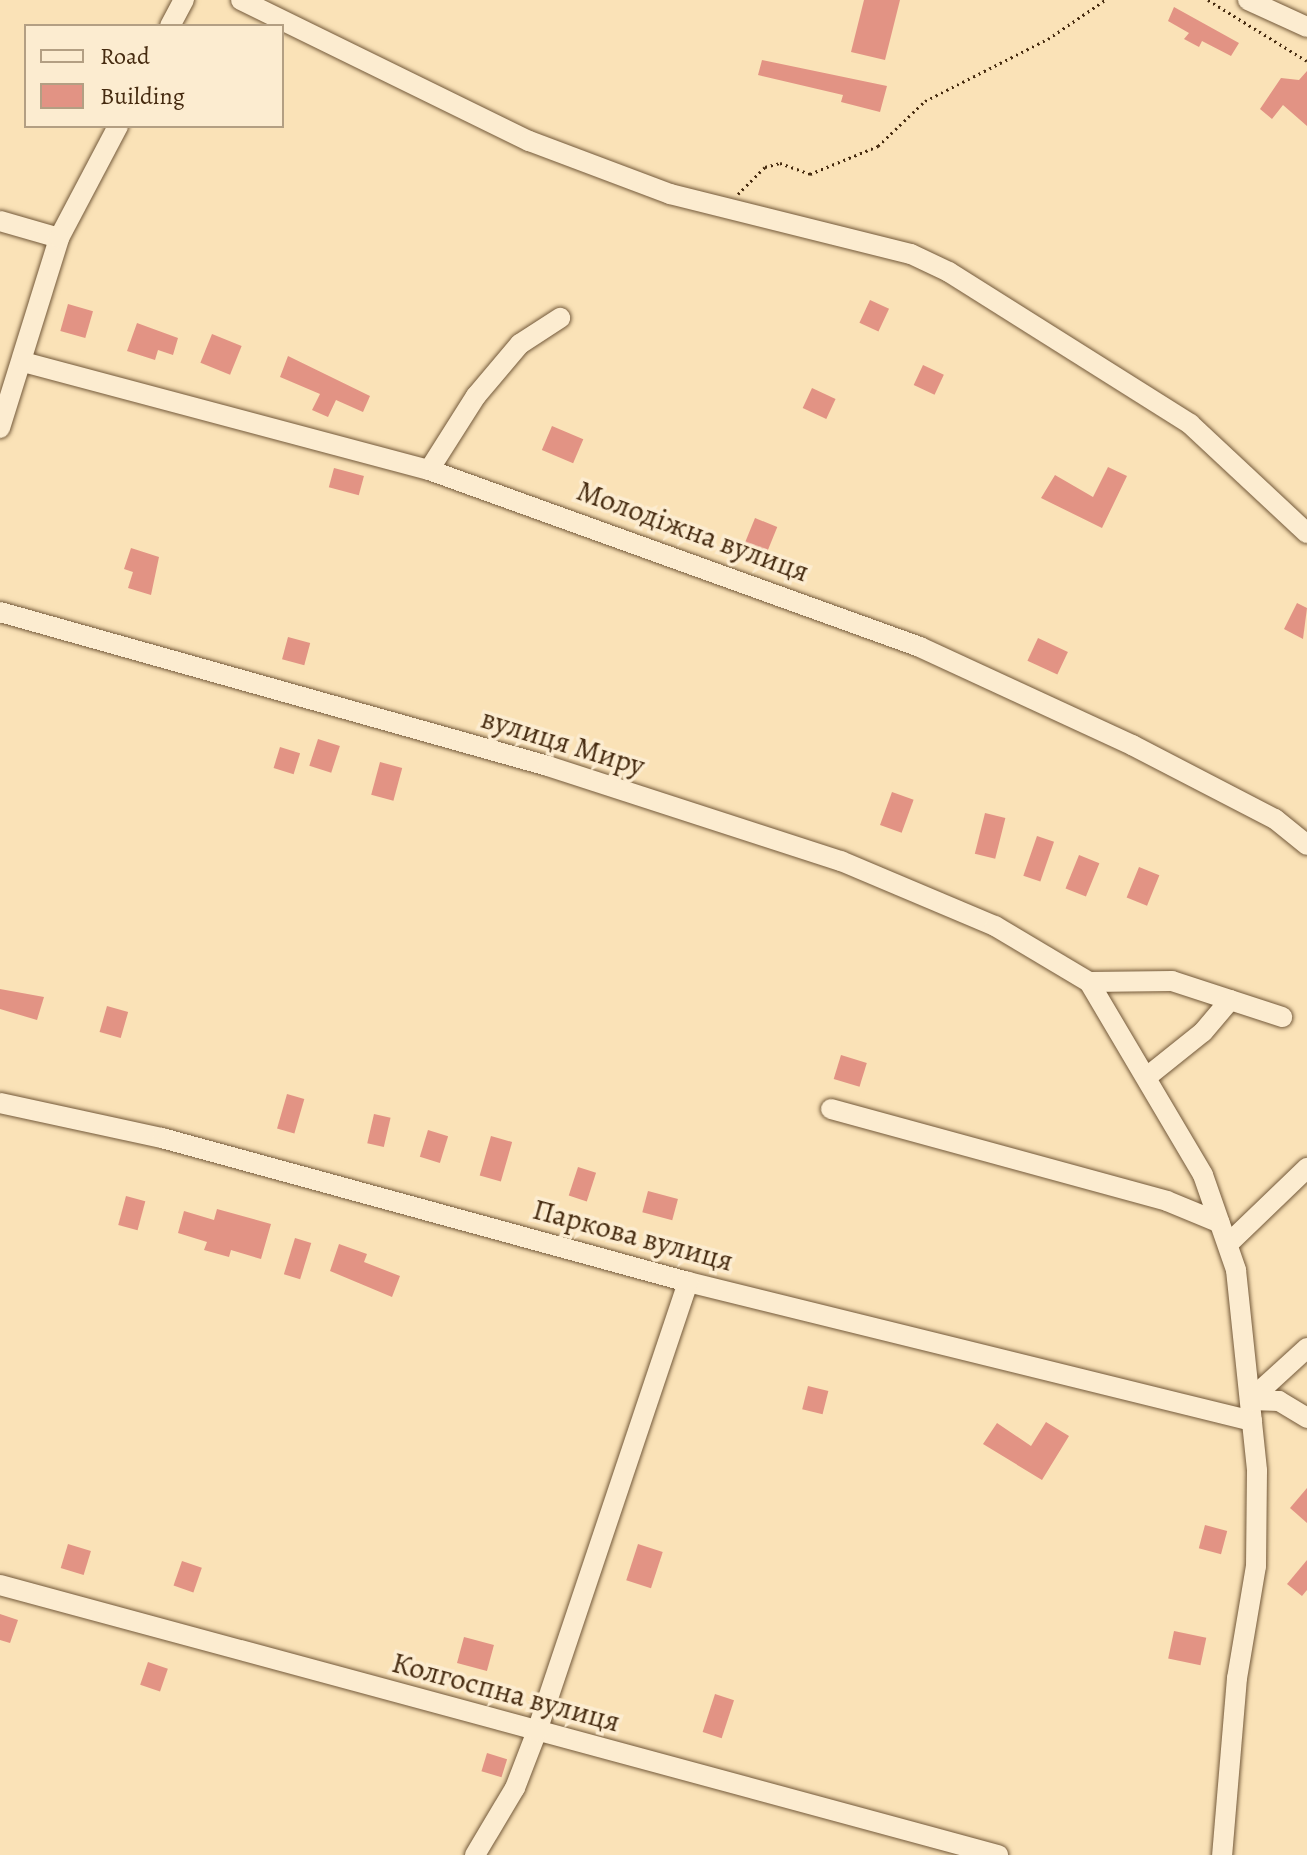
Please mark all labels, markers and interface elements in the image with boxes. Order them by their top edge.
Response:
legend [24,24,284,128]
text: Road [100,40,150,72]
text: Building [100,80,185,112]
street label: Молодіжна вулиця [572,472,814,590]
street label: вулиця Миру [477,700,649,784]
street label: Паркова вулиця [529,1191,737,1279]
street label: Колгоспна вулиця [388,1644,624,1740]

